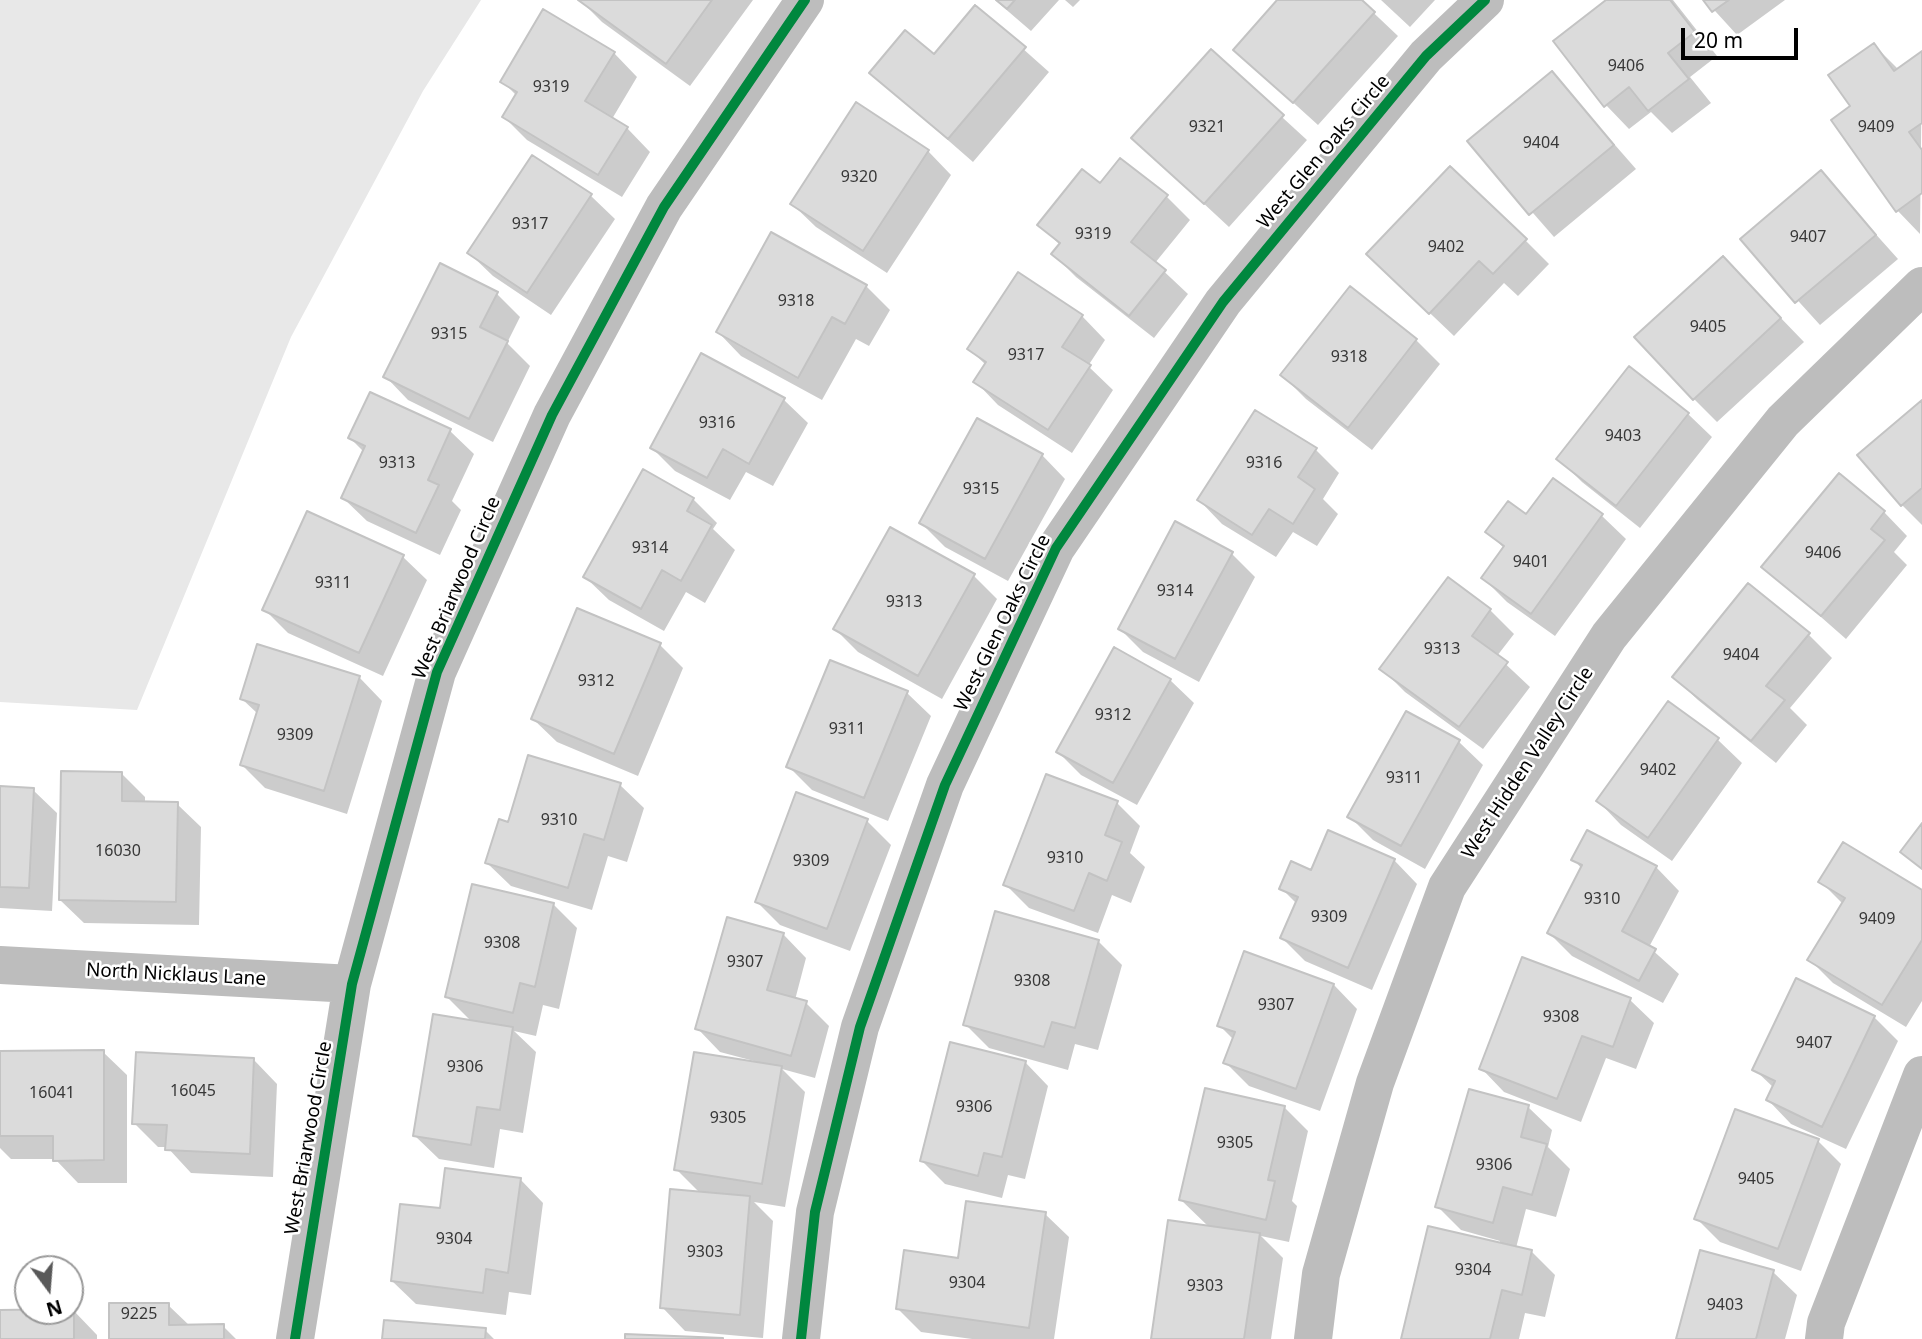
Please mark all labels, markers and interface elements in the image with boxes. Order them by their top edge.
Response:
scale bar [1684,14,1801,58]
text: 20 m [1694,26,1743,54]
house number: 9406 [1608,56,1644,76]
street label: West Glen Oaks Circle [1253,70,1395,234]
house number: 9319 [533,77,569,97]
house number: 9321 [1189,117,1225,137]
house number: 9409 [1858,117,1894,137]
house number: 9404 [1523,133,1559,153]
house number: 9320 [841,167,877,187]
house number: 9317 [512,214,548,234]
house number: 9319 [1075,224,1111,244]
house number: 9407 [1790,227,1826,247]
house number: 9402 [1428,237,1464,257]
house number: 9318 [778,291,814,311]
house number: 9405 [1690,317,1726,337]
house number: 9315 [431,324,467,344]
house number: 9317 [1008,345,1044,365]
house number: 9318 [1331,347,1367,367]
house number: 9316 [699,413,735,433]
house number: 9403 [1605,426,1641,446]
house number: 9313 [379,453,415,473]
house number: 9316 [1246,453,1282,473]
house number: 9315 [963,479,999,499]
street label: West Briarwood Circle [408,493,506,683]
street label: West Glen Oaks Circle [950,531,1056,715]
house number: 9314 [632,538,668,558]
house number: 9406 [1805,543,1841,563]
house number: 9401 [1513,552,1549,572]
house number: 9311 [315,573,351,593]
house number: 9314 [1157,581,1193,601]
house number: 9313 [886,592,922,612]
house number: 9313 [1424,639,1460,659]
house number: 9404 [1723,645,1759,665]
street label: West Hidden Valley Circle [1457,663,1599,863]
house number: 9312 [578,671,614,691]
house number: 9312 [1095,705,1131,725]
house number: 9311 [829,719,865,739]
house number: 9309 [277,725,313,745]
house number: 9402 [1640,760,1676,780]
house number: 9311 [1386,768,1422,788]
house number: 9310 [541,810,577,830]
house number: 16030 [95,841,141,861]
house number: 9310 [1047,848,1083,868]
house number: 9309 [793,851,829,871]
house number: 9310 [1584,889,1620,909]
house number: 9309 [1311,907,1347,927]
house number: 9409 [1859,909,1895,929]
house number: 9308 [484,933,520,953]
house number: 9307 [727,952,763,972]
street label: North Nicklaus Lane [85,959,267,991]
house number: 9308 [1014,971,1050,991]
house number: 9307 [1258,995,1294,1015]
house number: 9308 [1543,1007,1579,1027]
house number: 9407 [1796,1033,1832,1053]
street label: West Briarwood Circle [281,1039,337,1237]
house number: 9306 [447,1057,483,1077]
house number: 16045 [170,1081,216,1101]
house number: 16041 [29,1083,75,1103]
house number: 9306 [956,1097,992,1117]
house number: 9305 [710,1108,746,1128]
house number: 9305 [1217,1133,1253,1153]
house number: 9306 [1476,1155,1512,1175]
house number: 9405 [1738,1169,1774,1189]
house number: 9304 [436,1229,472,1249]
house number: 9303 [687,1242,723,1262]
north arrow [14,1255,84,1325]
house number: 9304 [1455,1260,1491,1280]
house number: 9304 [949,1273,985,1293]
house number: 9303 [1187,1276,1223,1296]
text: N [43,1294,65,1323]
house number: 9403 [1707,1295,1743,1315]
house number: 9225 [121,1304,157,1324]

